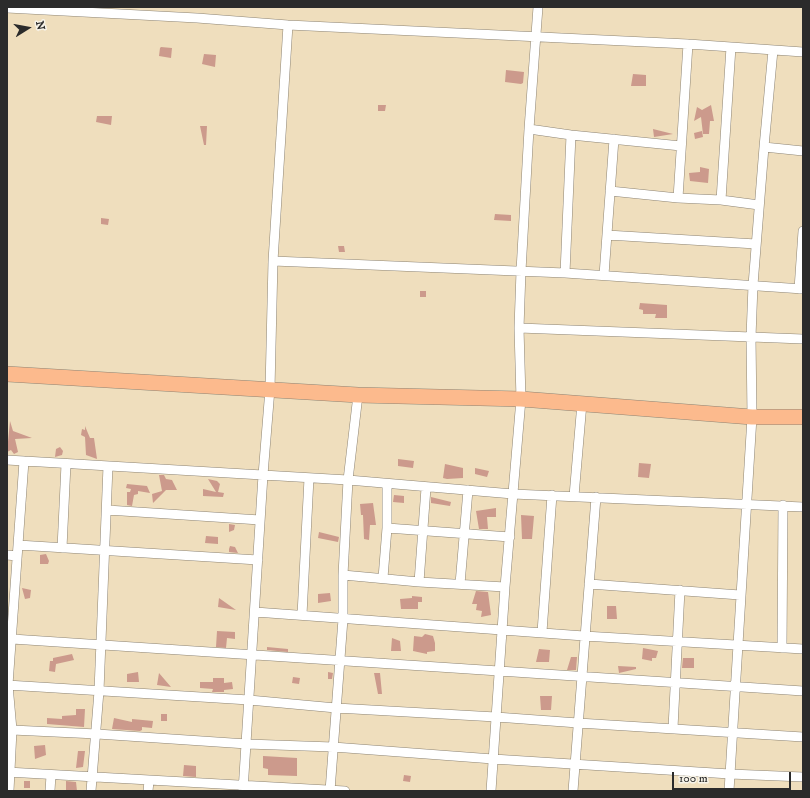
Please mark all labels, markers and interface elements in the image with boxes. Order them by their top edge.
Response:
north arrow [8,8,48,48]
text: N [32,20,48,31]
scale bar [674,764,793,790]
text: 100 m [679,771,708,786]

